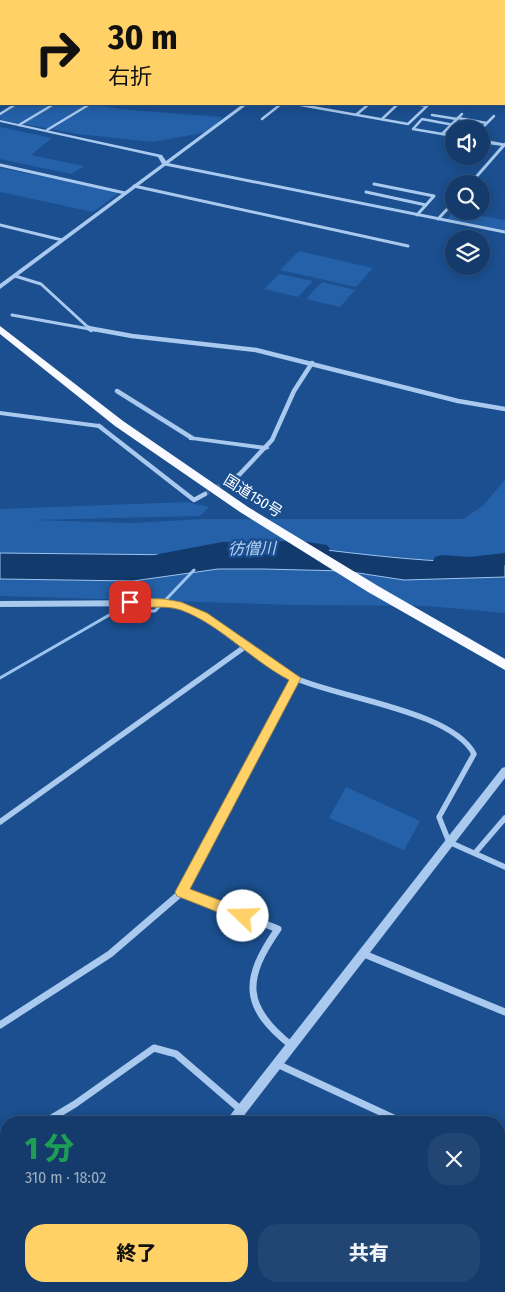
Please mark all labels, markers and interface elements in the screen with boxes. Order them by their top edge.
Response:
text: 30 m [108,16,178,58]
icon: right [25,20,90,85]
text: 右折 [108,63,152,90]
map controls [445,120,490,275]
button: sound [445,120,490,165]
button: search [445,175,490,220]
button: layers [445,230,490,275]
street label: 国道150号 [220,471,286,521]
water label: 彷僧川 [228,539,278,558]
pin [109,581,151,623]
icon: arrive [116,588,144,616]
position arrow [216,889,268,941]
text: 1 分 [25,1131,74,1167]
button: close [428,1133,480,1185]
text: 310 m · 18:02 [25,1168,106,1187]
button: 終了 [25,1224,248,1282]
button: 共有 [258,1224,480,1282]

